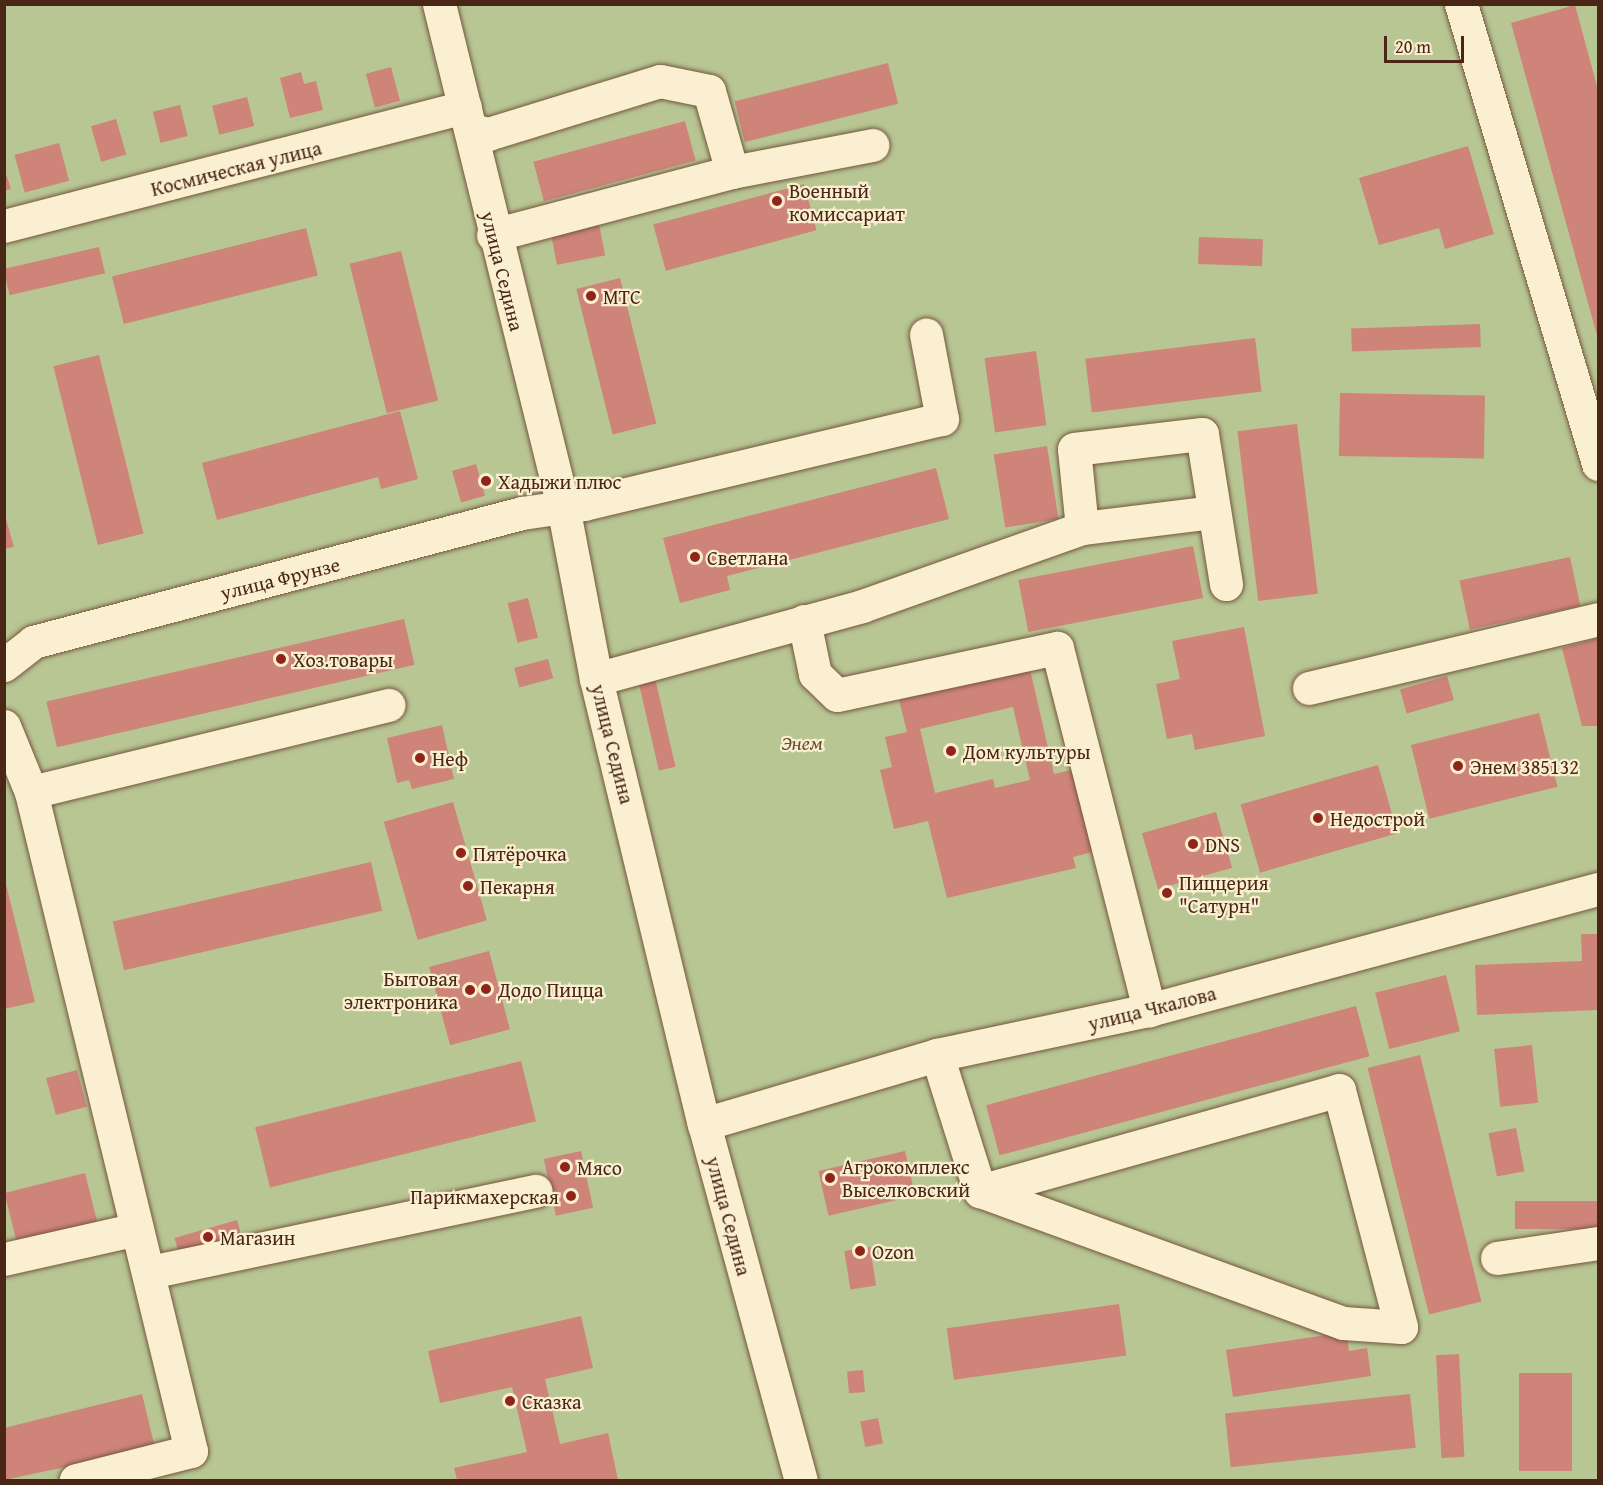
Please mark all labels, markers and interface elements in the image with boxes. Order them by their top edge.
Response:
scale bar [1387,24,1466,62]
text: 20 m [1395,33,1431,60]
street label: Космическая улица [148,135,324,201]
place label: Военный комиссариат [789,178,905,225]
marker: Военный комиссариат [770,194,784,208]
street label: улица Седина [477,209,529,333]
place label: МТС [603,284,641,308]
marker: МТС [584,289,598,303]
place label: Хадыжи плюс [498,469,621,493]
marker: Хадыжи плюс [479,474,493,488]
place label: Светлана [707,545,788,569]
marker: Светлана [688,550,702,564]
street label: улица Фрунзе [218,552,342,604]
place label: Хоз.товары [293,647,393,671]
marker: Хоз.товары [274,652,288,666]
street label: улица Седина [587,682,639,806]
park label: Энем [781,730,823,754]
place label: Дом культуры [963,739,1090,763]
marker: Дом культуры [944,744,958,758]
place label: Неф [432,746,468,770]
marker: Неф [413,751,427,765]
place label: Энем 385132 [1470,754,1579,778]
marker: Энем 385132 [1451,759,1465,773]
place label: Недострой [1330,806,1425,830]
marker: Недострой [1311,811,1325,825]
place label: DNS [1205,832,1240,856]
marker: DNS [1186,837,1200,851]
place label: Пятёрочка [473,841,567,865]
marker: Пятёрочка [454,846,468,860]
place label: Пиццерия "Сатурн" [1179,870,1269,917]
place label: Пекарня [480,874,555,898]
marker: Пекарня [461,879,475,893]
marker: Пиццерия "Сатурн" [1160,886,1174,900]
place label: Бытовая электроника [344,966,458,1013]
place label: Додо Пицца [498,977,604,1001]
street label: улица Чкалова [1086,981,1218,1035]
marker: Додо Пицца [479,982,493,996]
marker: Бытовая электроника [463,983,477,997]
street label: улица Седина [702,1154,756,1278]
place label: Агрокомплекс Выселковский [842,1154,970,1201]
place label: Мясо [577,1155,622,1179]
marker: Мясо [558,1160,572,1174]
marker: Агрокомплекс Выселковский [823,1171,837,1185]
place label: Парикмахерская [410,1184,559,1208]
marker: Парикмахерская [564,1189,578,1203]
place label: Магазин [220,1225,295,1249]
marker: Магазин [201,1230,215,1244]
place label: Ozon [872,1239,914,1263]
marker: Ozon [853,1244,867,1258]
place label: Сказка [522,1389,582,1413]
marker: Сказка [503,1394,517,1408]

